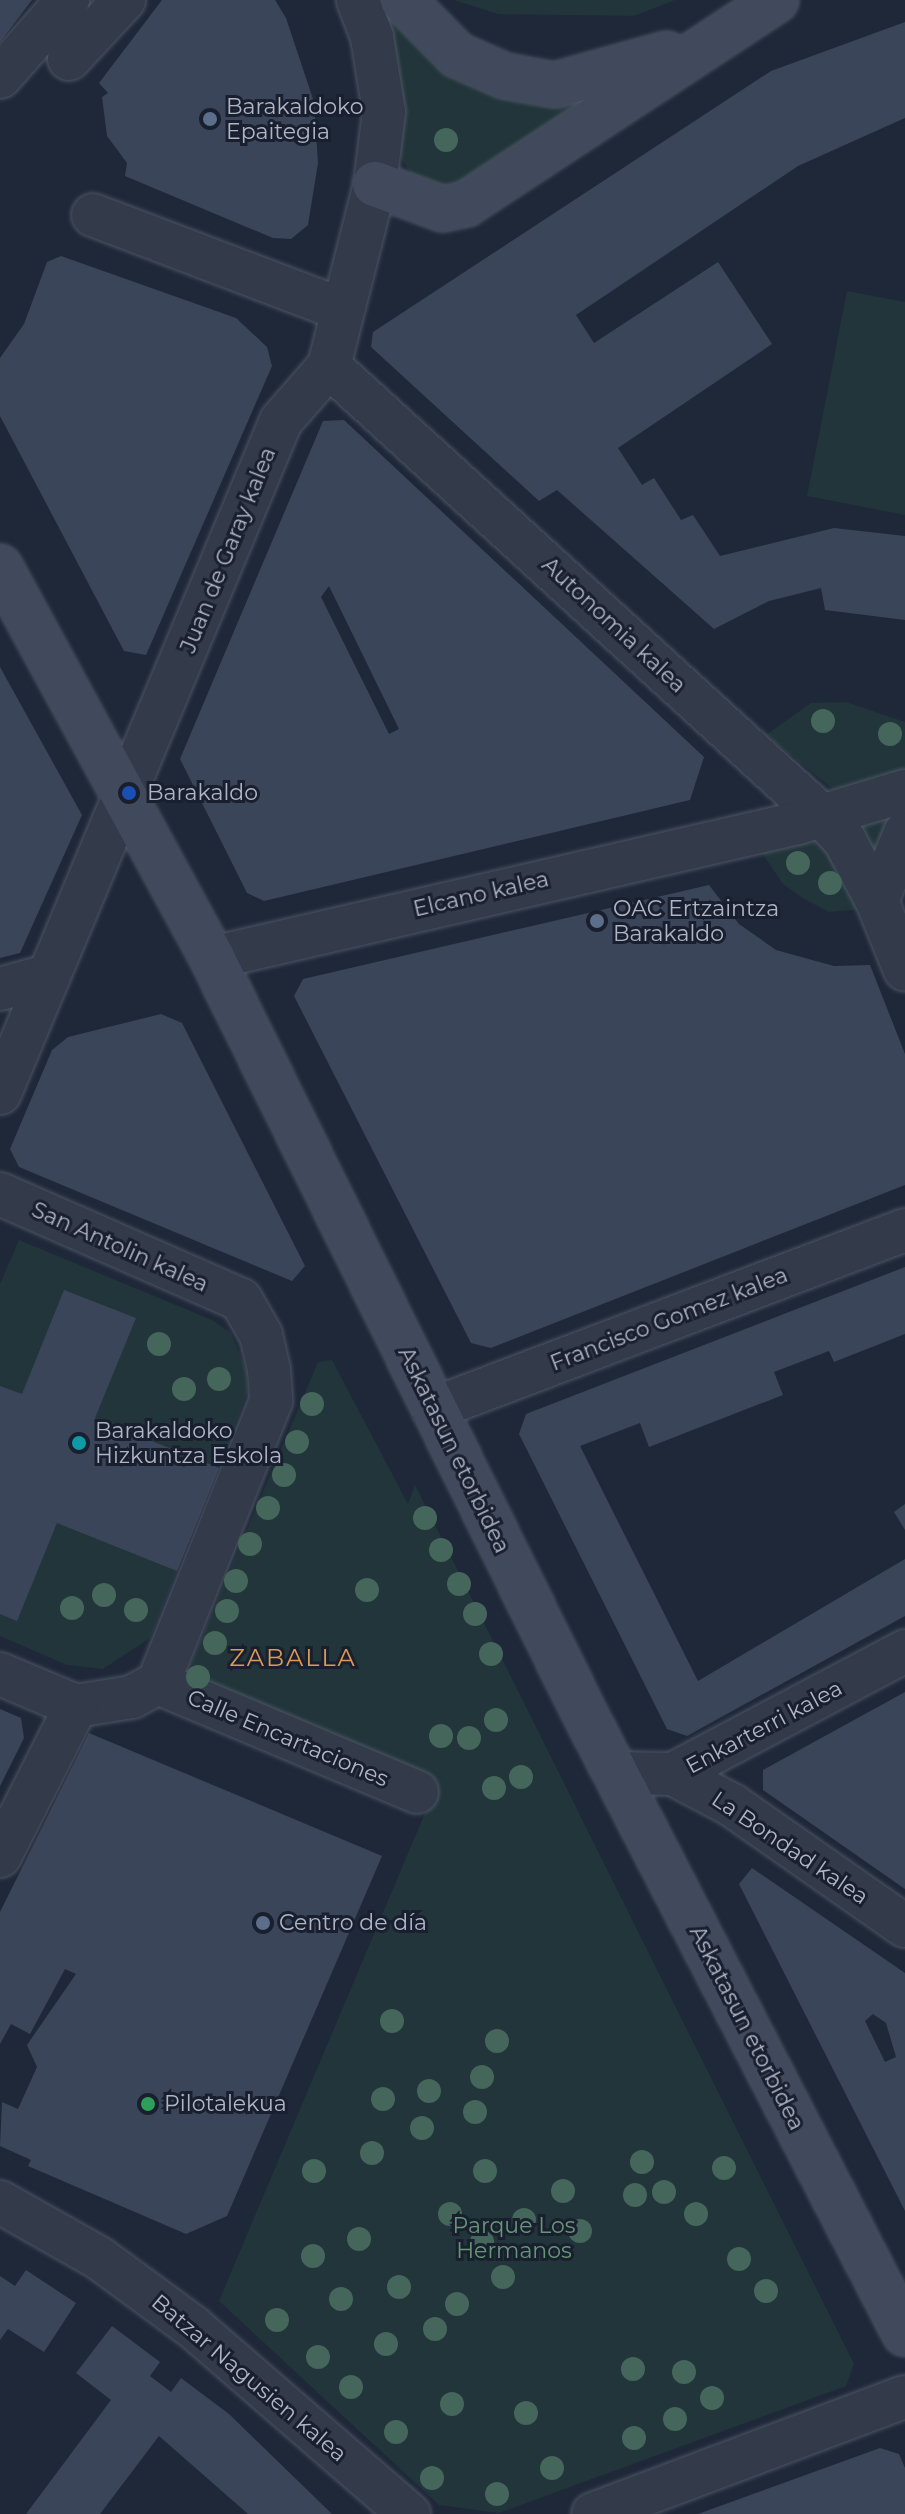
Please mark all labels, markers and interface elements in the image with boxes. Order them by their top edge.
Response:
place label: Barakaldoko Epaitegia [226,93,364,144]
marker: Barakaldoko Epaitegia [201,110,219,128]
street label: Juan de Garay kalea [175,443,281,657]
street label: Autonomia kalea [537,552,691,698]
place label: Barakaldo [147,780,258,806]
marker: Barakaldo [118,782,140,804]
street label: Elcano kalea [411,866,551,922]
place label: OAC Ertzaintza Barakaldo [613,895,779,946]
marker: OAC Ertzaintza Barakaldo [588,912,606,930]
street label: San Antolin kalea [28,1196,212,1298]
street label: Francisco Gomez kalea [547,1261,791,1377]
street label: Askatasun etorbidea [393,1343,515,1557]
place label: Barakaldoko Hizkuntza Eskola [95,1417,282,1468]
marker: Barakaldoko Hizkuntza Eskola [70,1434,88,1452]
district label: ZABALLA [229,1644,357,1672]
street label: Enkarterri kalea [681,1675,847,1779]
street label: Calle Encartaciones [184,1684,392,1792]
street label: La Bondad kalea [707,1786,873,1910]
place label: Centro de día [279,1910,427,1936]
marker: Centro de día [254,1914,272,1932]
street label: Askatasun etorbidea [684,1921,810,2135]
place label: Pilotalekua [164,2091,287,2117]
marker: Pilotalekua [139,2095,157,2113]
park label: Parque Los Hermanos [452,2212,576,2264]
street label: Batzar Nagusien kalea [146,2289,352,2467]

